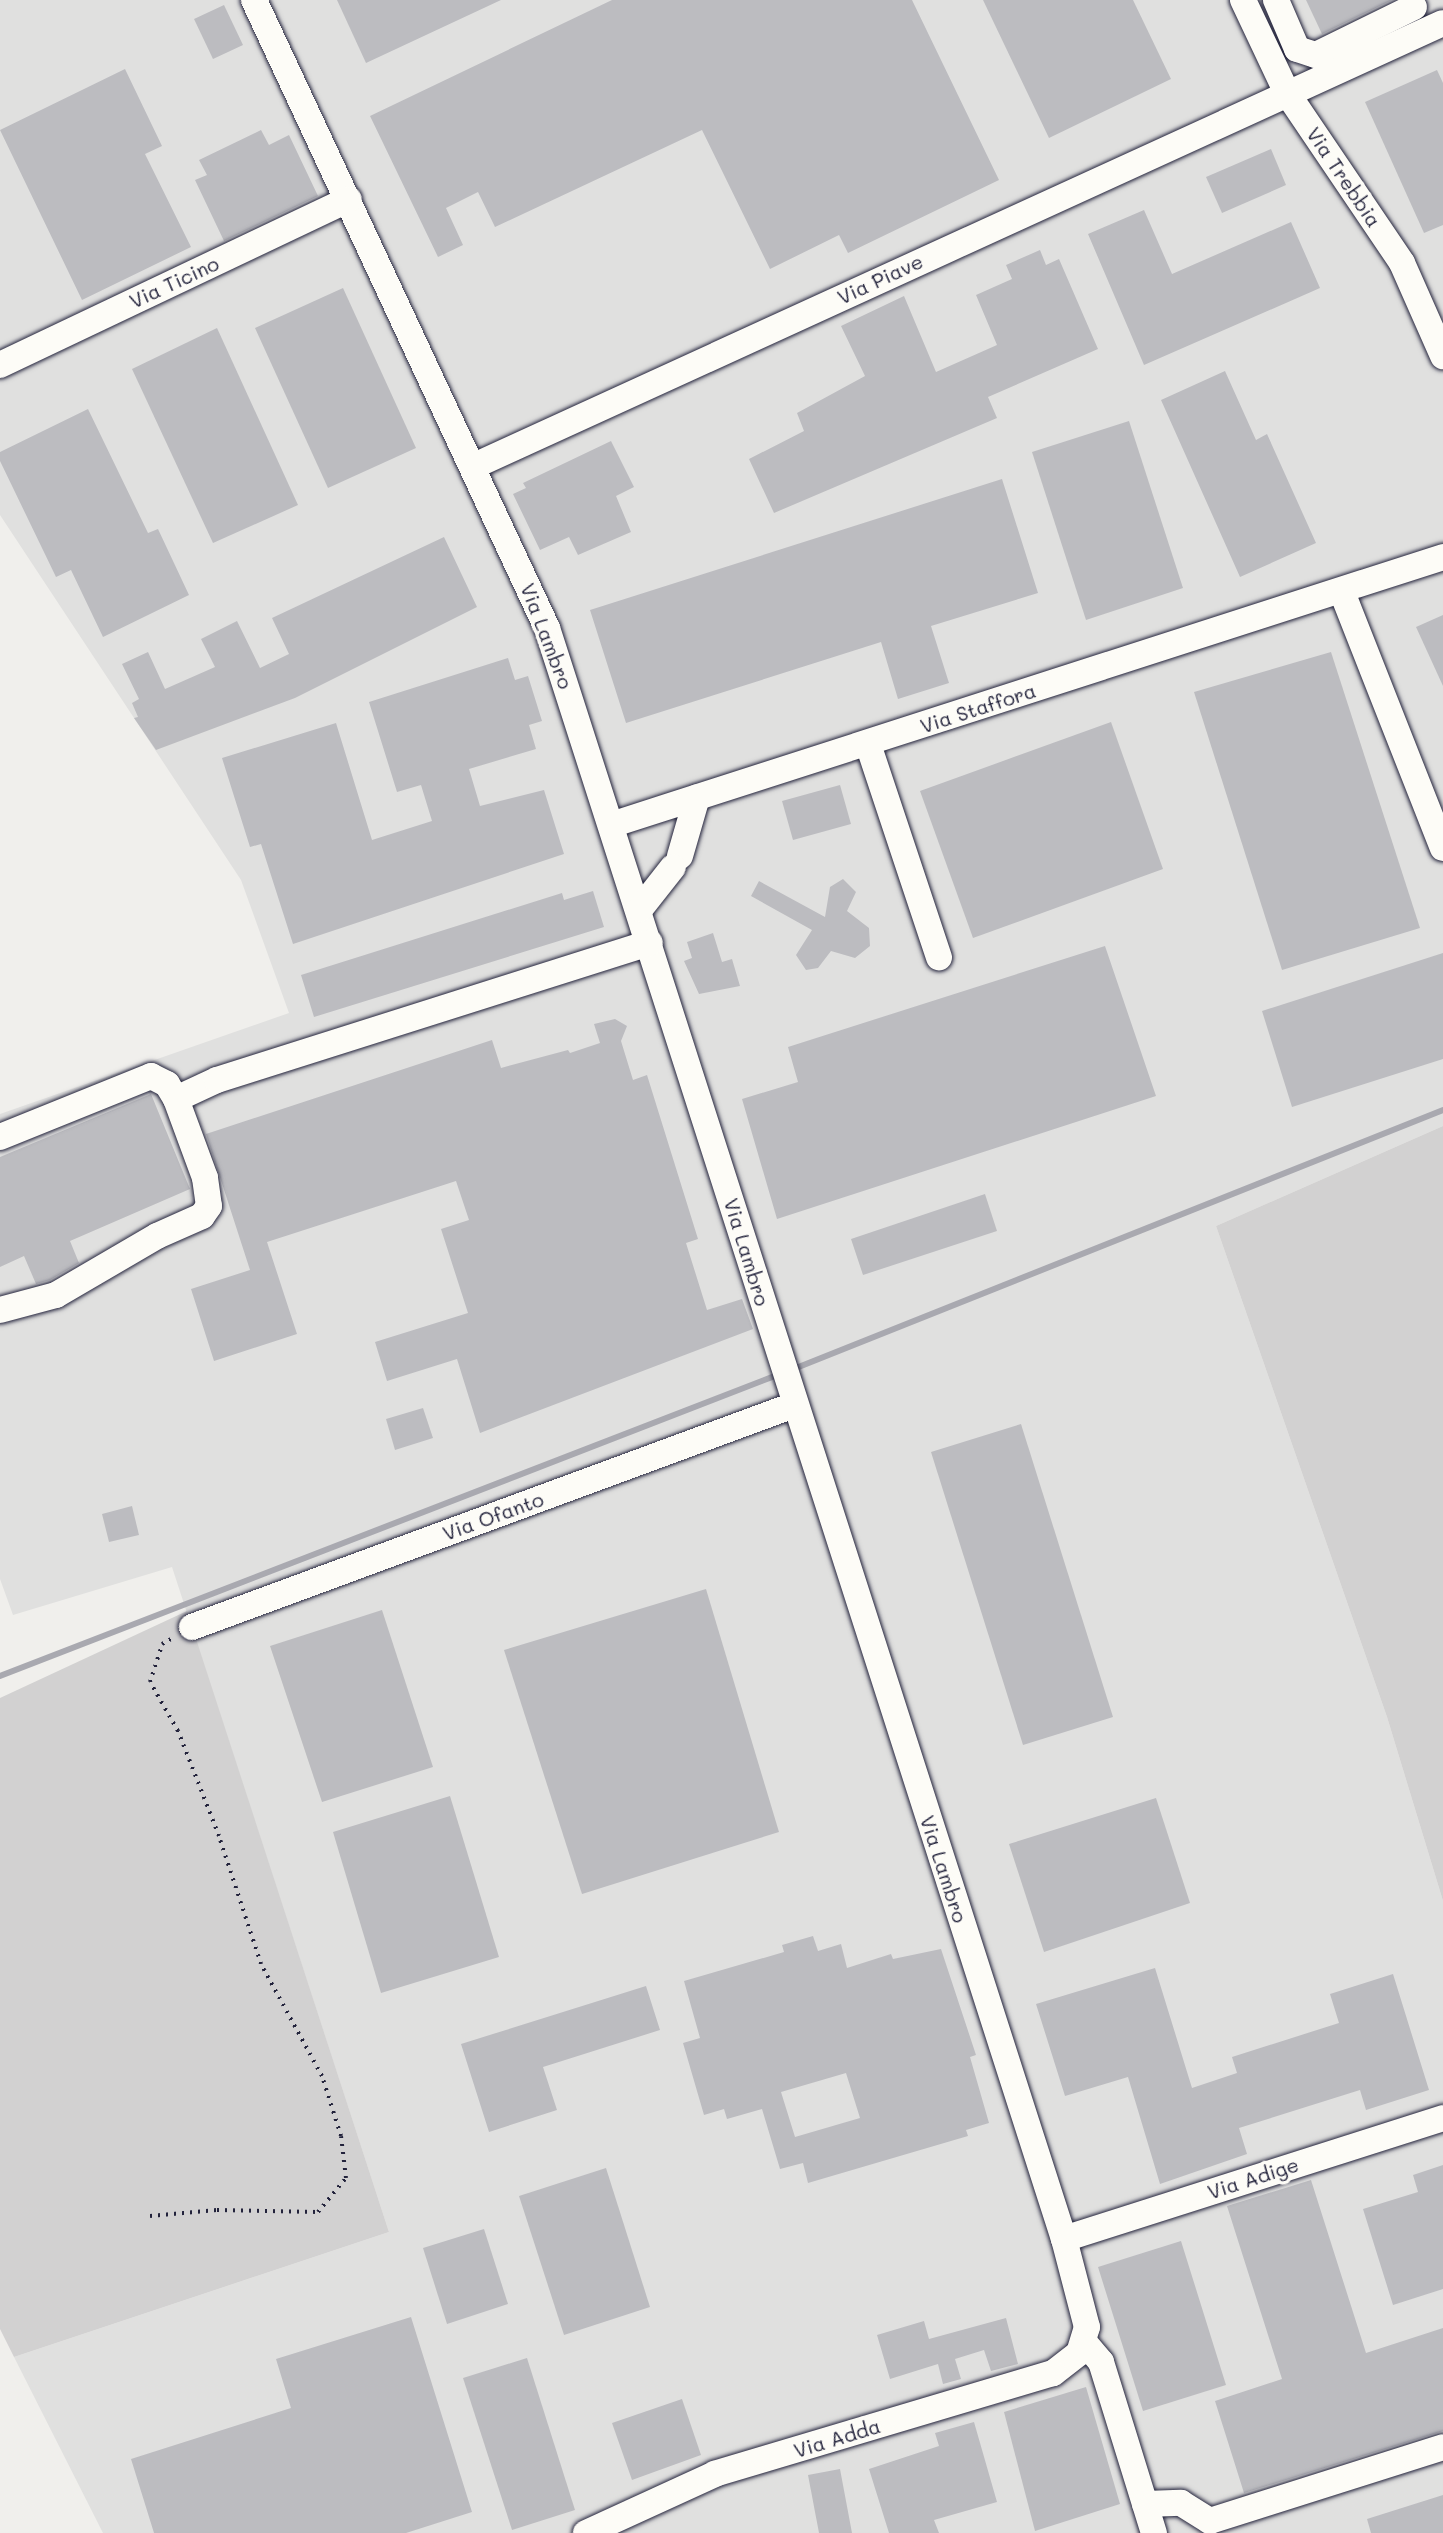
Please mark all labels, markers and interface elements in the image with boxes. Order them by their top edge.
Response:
street label: Via Trebbia [1302,122,1386,232]
street label: Via Piave [833,249,927,309]
street label: Via Ticino [125,251,223,313]
street label: Via Lambro [516,580,578,692]
street label: Via Staffora [917,678,1039,738]
street label: Via Lambro [719,1195,775,1309]
street label: Via Ofanto [439,1487,547,1545]
street label: Via Lambro [915,1812,973,1926]
street label: Via Adige [1204,2152,1302,2204]
street label: Via Adda [791,2413,883,2463]

